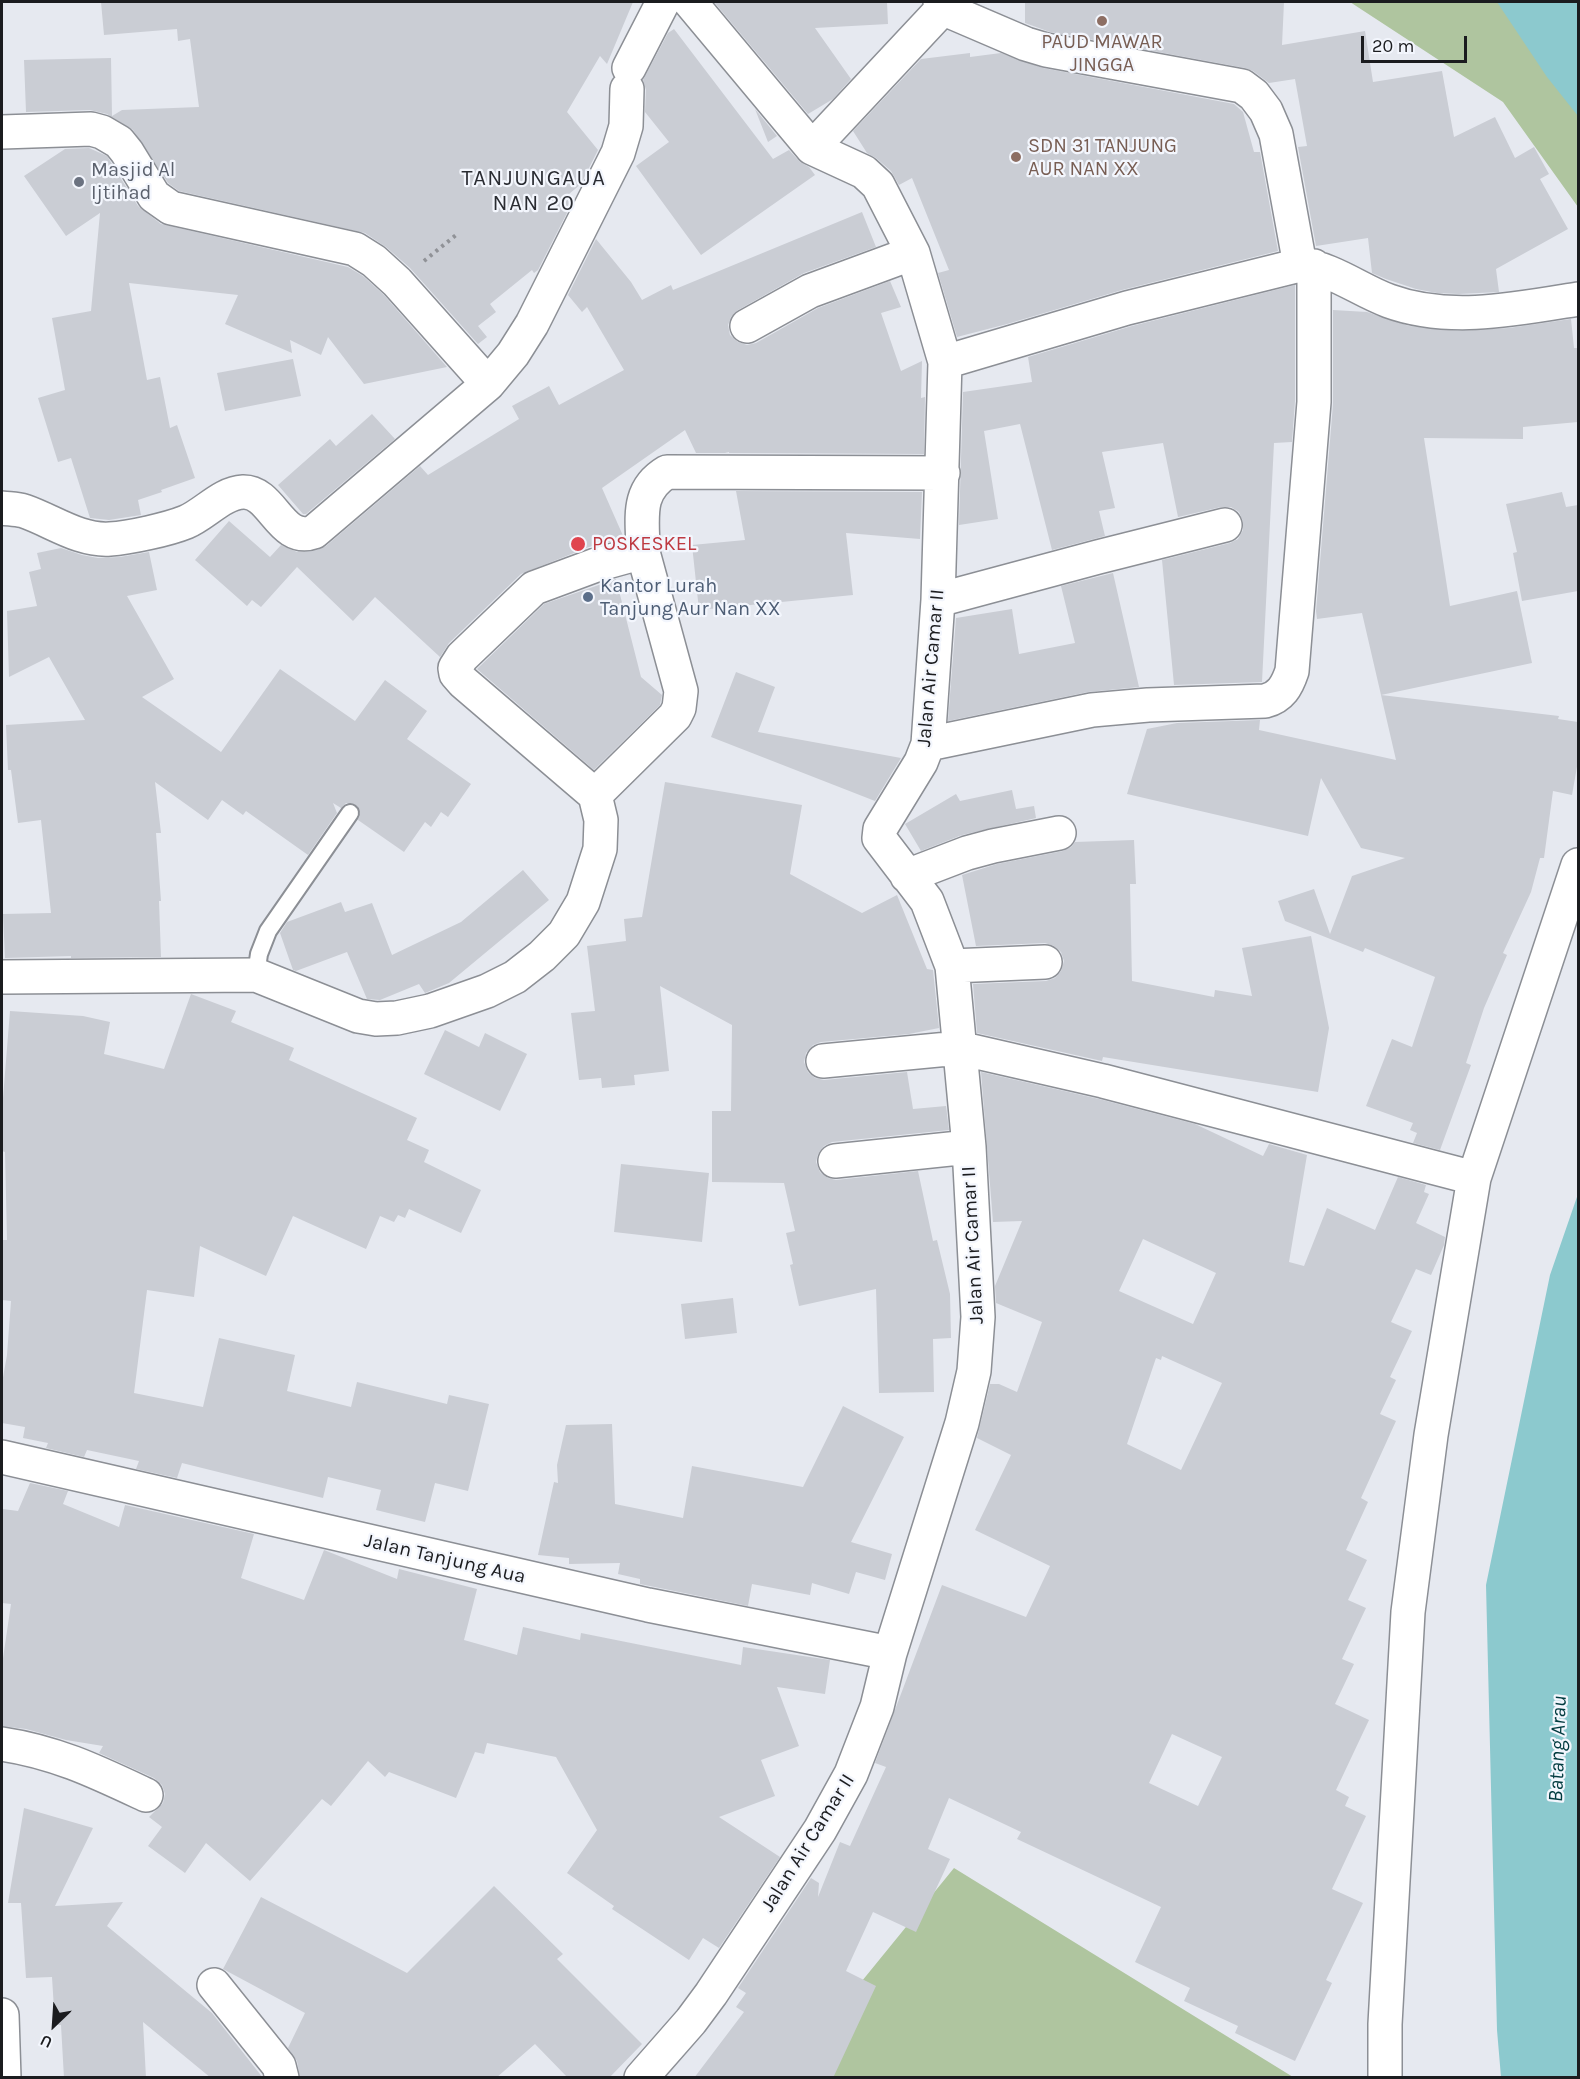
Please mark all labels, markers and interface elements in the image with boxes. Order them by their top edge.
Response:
marker: PAUD MAWAR JINGGA [1095,14,1109,28]
scale bar [1364,24,1470,62]
place label: PAUD MAWAR JINGGA [1041,30,1163,77]
text: 20 m [1372,35,1414,57]
place label: SDN 31 TANJUNG AUR NAN XX [1028,134,1177,181]
marker: SDN 31 TANJUNG AUR NAN XX [1009,150,1023,164]
place label: Masjid Al Ijtihad [91,158,175,205]
district label: TANJUNGAUA NAN 20 [462,166,606,218]
marker: Masjid Al Ijtihad [72,175,86,189]
place label: POSKESKEL [592,532,696,556]
marker: POSKESKEL [569,535,587,553]
place label: Kantor Lurah Tanjung Aur Nan XX [600,574,781,621]
street label: Jalan Air Camar II [912,588,950,748]
marker: Kantor Lurah Tanjung Aur Nan XX [581,590,595,604]
street label: Jalan Air Camar II [957,1165,989,1325]
street label: Jalan Tanjung Aua [362,1529,528,1589]
water label: Batang Arau [1544,1695,1572,1803]
street label: Jalan Air Camar II [756,1770,860,1916]
north arrow [24,1995,84,2055]
text: U [37,2031,55,2053]

